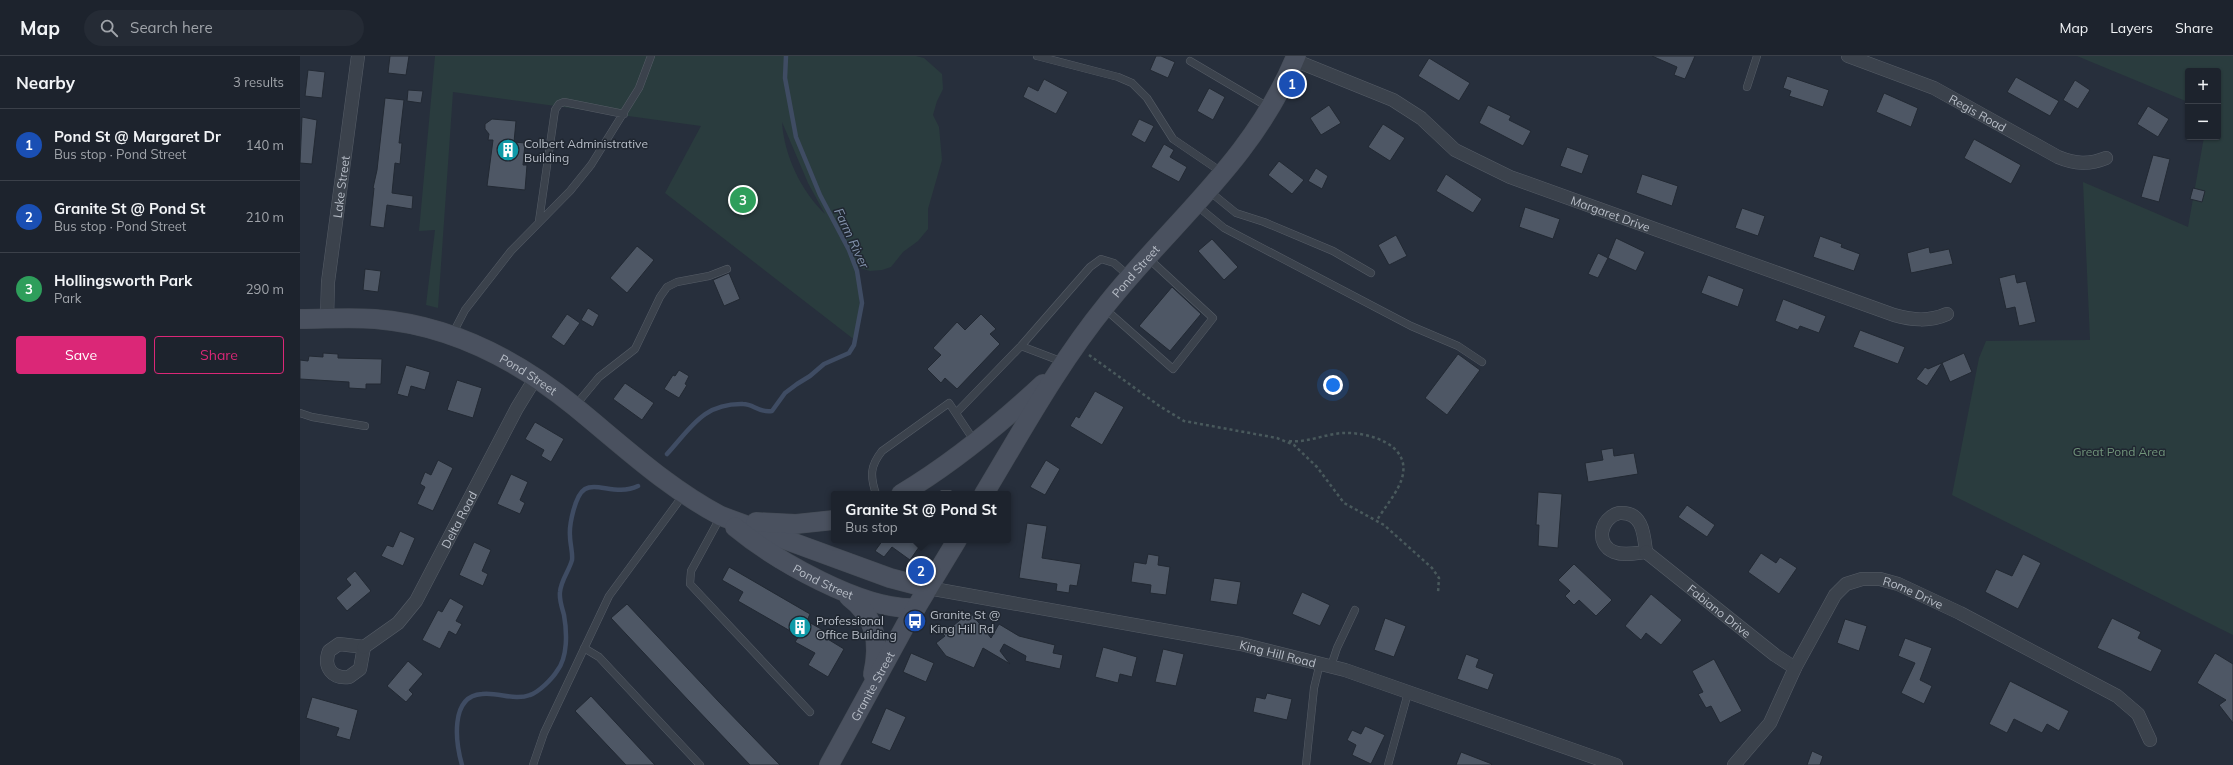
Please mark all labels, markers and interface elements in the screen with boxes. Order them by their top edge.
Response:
search box [84,10,364,46]
text: Map [20,16,60,40]
icon: search [98,17,120,39]
text: Search here [130,18,213,37]
text: Map [2059,19,2088,37]
text: Layers [2110,19,2153,37]
text: Share [2175,19,2213,37]
map controls [2185,68,2221,140]
button: + [2185,68,2221,104]
pin: 1 [1279,69,1305,99]
text: Nearby [16,72,75,93]
text: 3 results [233,74,284,90]
street label: Regis Road [1947,90,2009,134]
button: − [2185,104,2221,140]
text: Pond St @ Margaret Dr [54,127,221,146]
place label: Colbert Administrative Building [524,136,648,165]
text: 1 [25,137,33,153]
text: 140 m [246,137,284,153]
building icon: Colbert Administrative Building [495,137,521,163]
text: Bus stop · Pond Street [54,146,186,162]
street label: Lake Street [329,155,352,219]
pin: 3 [730,185,756,215]
street label: Margaret Drive [1569,192,1652,234]
text: Granite St @ Pond St [54,199,205,218]
water label: Farm River [831,205,874,272]
text: 2 [25,209,33,225]
text: 210 m [246,209,284,225]
text: Bus stop · Pond Street [54,218,186,234]
street label: Pond Street [1108,242,1162,300]
text: Hollingsworth Park [54,271,192,290]
text: 3 [25,281,33,297]
text: 290 m [246,281,284,297]
text: Park [54,290,81,306]
button: Save [16,336,146,374]
button: Share [154,336,284,374]
street label: Pond Street [497,350,560,398]
your location [1323,375,1343,395]
park label: Great Pond Area [2073,444,2165,459]
street label: Delta Road [438,488,480,551]
popup [831,491,1011,543]
text: Granite St @ Pond St [845,500,997,519]
text: Bus stop [845,519,898,535]
pin: 2 [908,556,934,586]
street label: Pond Street [790,560,856,602]
street label: Rome Drive [1881,573,1946,612]
street label: Fabiano Drive [1685,581,1754,641]
place label: Granite St @ King Hill Rd [930,607,1000,636]
bus stop icon: Granite St @ King Hill Rd [902,608,928,634]
place label: Professional Office Building [816,613,897,642]
building icon: Professional Office Building [787,614,813,640]
street label: King Hill Road [1238,636,1318,670]
street label: Granite Street [847,649,897,724]

